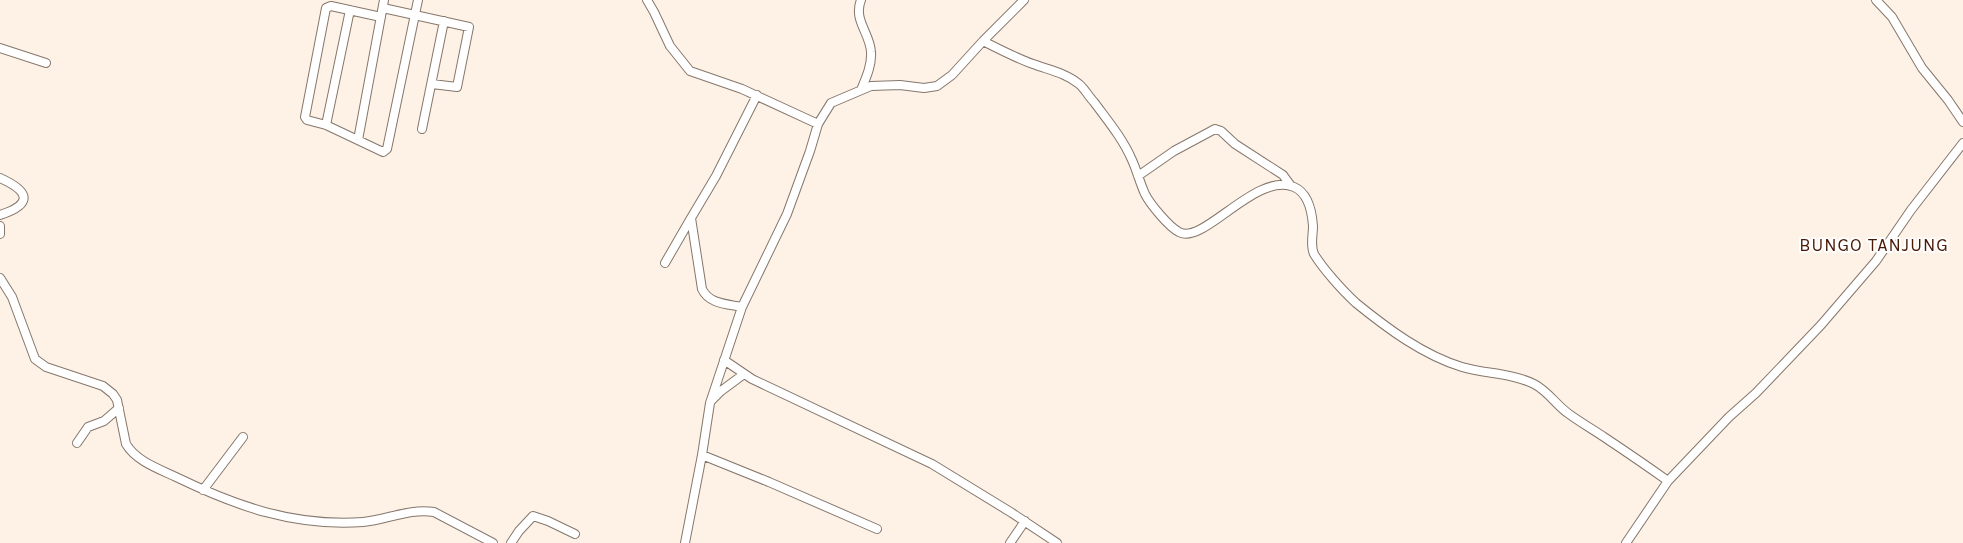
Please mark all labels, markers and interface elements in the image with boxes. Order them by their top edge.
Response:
district label: BUNGO TANJUNG [1799,234,1949,256]

